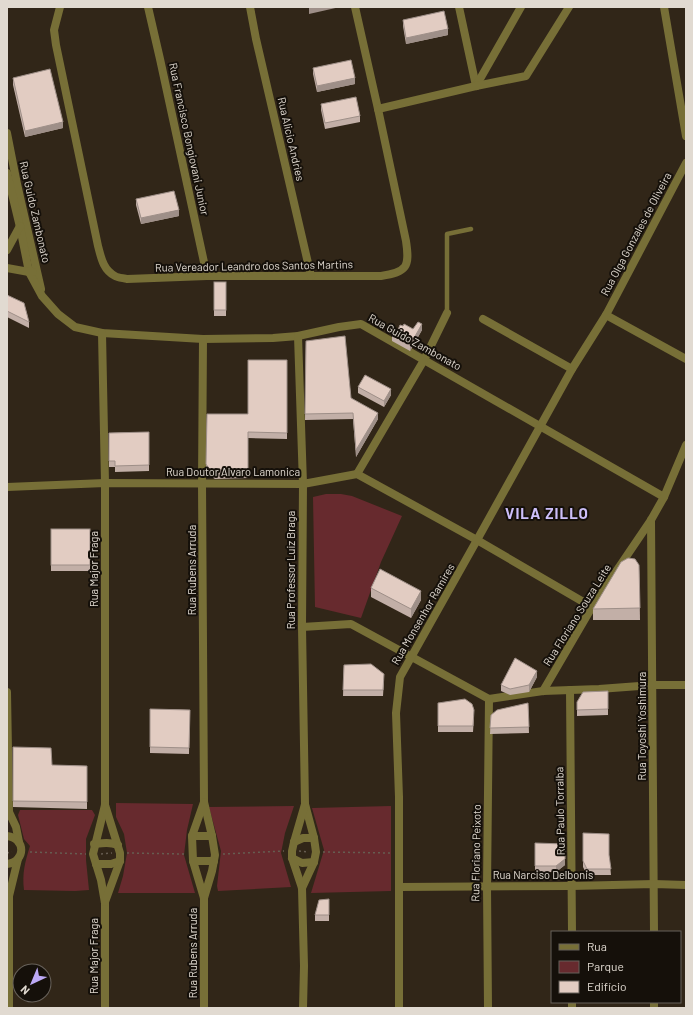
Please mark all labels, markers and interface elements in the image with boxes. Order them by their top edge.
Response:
street label: Rua Francisco Bongiovani Junior [167,61,212,216]
street label: Rua Alicio Andries [276,96,307,182]
street label: Rua Guido Zambonato [17,160,54,264]
street label: Rua Olga Gonzales de Oliveira [597,170,674,298]
street label: Rua Vereador Leandro dos Santos Martins [155,257,353,274]
street label: Rua Guido Zambonato [367,311,464,372]
street label: Rua Doutor Alvaro Lamonica [166,465,300,478]
district label: VILA ZILLO [505,504,589,522]
street label: Rua Professor Luiz Braga [284,511,297,629]
street label: Rua Rubens Arruda [185,525,198,615]
street label: Rua Major Fraga [87,531,100,607]
street label: Rua Monsenhor Ramires [388,561,457,667]
street label: Rua Floriano Souza Leite [540,561,613,668]
street label: Rua Toyoshi Yoshimura [635,672,648,781]
street label: Rua Paulo Torralba [552,767,567,855]
street label: Rua Floriano Peixoto [468,804,483,902]
street label: Rua Narciso Delbonis [493,868,593,881]
street label: Rua Rubens Arruda [186,908,199,998]
street label: Rua Major Fraga [87,918,100,994]
legend [551,931,681,1003]
text: Rua [587,939,607,953]
text: Parque [587,959,624,973]
north arrow [12,963,52,1003]
text: Edifício [587,979,627,993]
text: N [18,983,32,998]

